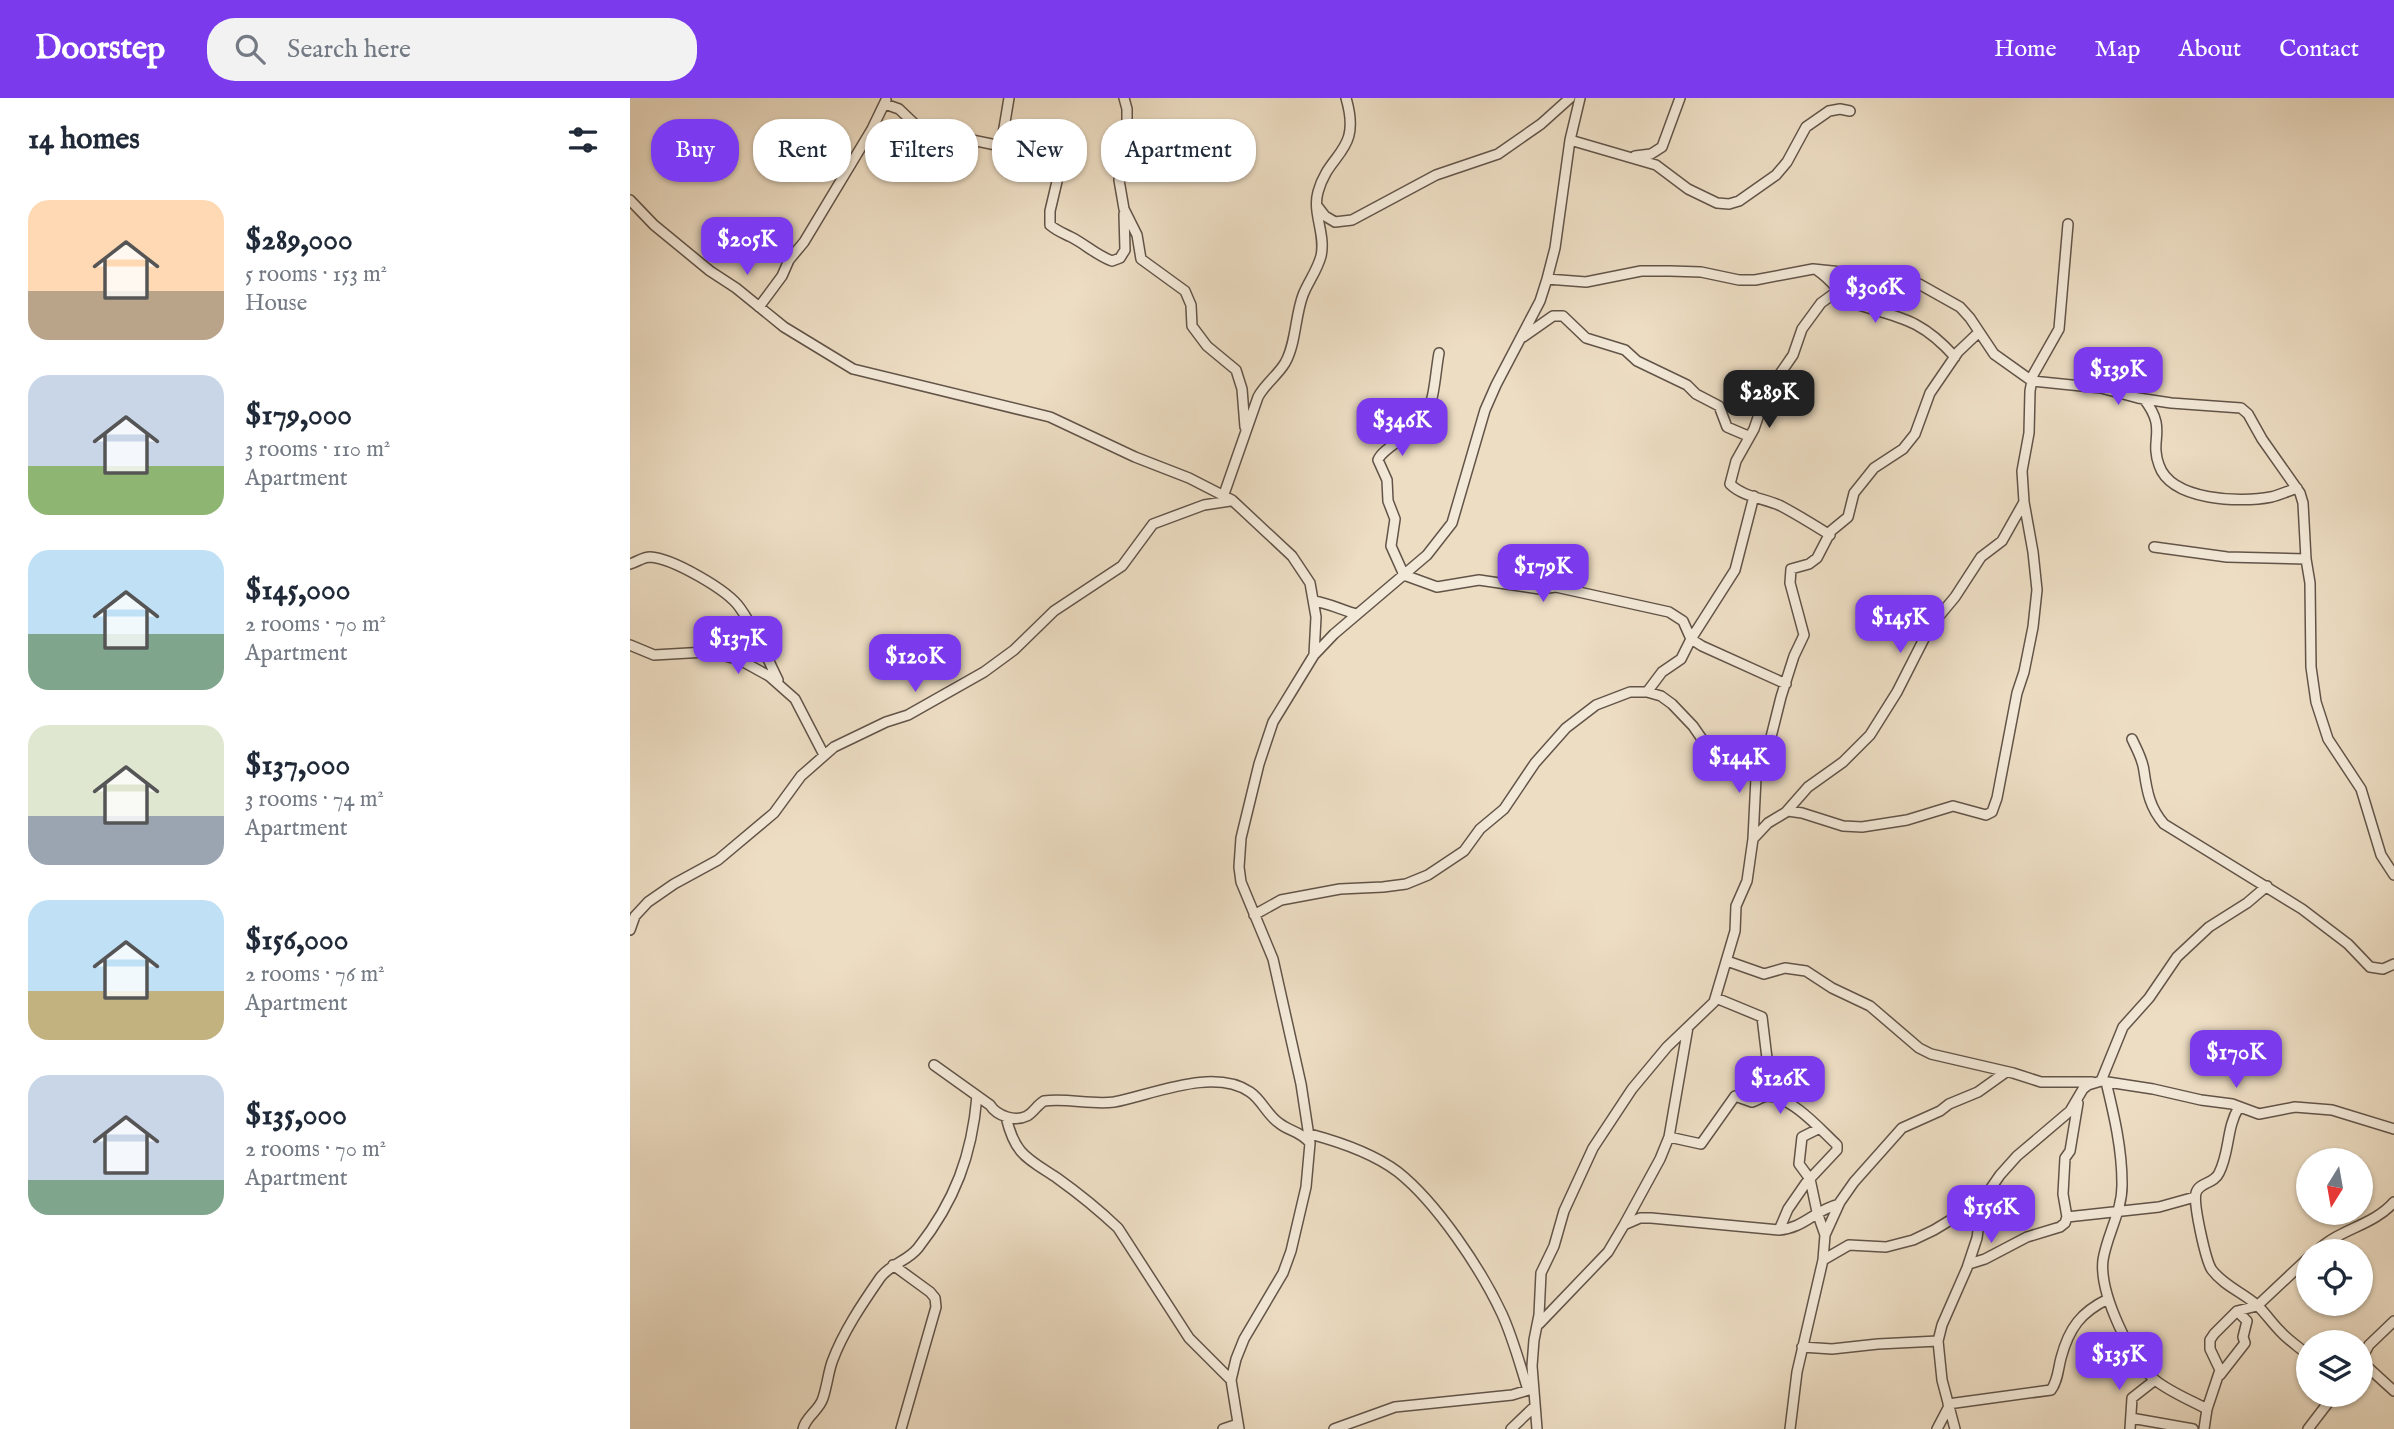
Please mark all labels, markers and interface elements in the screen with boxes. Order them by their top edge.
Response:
search box [207,18,697,81]
text: Doorstep [35,28,165,70]
icon: search [231,30,269,68]
text: Search here [287,33,411,66]
text: Home [1994,34,2057,65]
text: Map [2095,34,2141,65]
text: About [2179,34,2241,65]
text: Contact [2279,34,2359,65]
chip: Buy [651,119,739,182]
chip: Rent [753,119,851,182]
chip: Filters [865,119,978,182]
chip: New [992,119,1087,182]
chip: Apartment [1101,119,1256,182]
text: 14 homes [28,121,140,159]
icon: filters [564,121,602,159]
pin: $205K [698,218,796,277]
text: $289,000 [245,222,353,260]
text: $205K [717,225,777,254]
icon: home [84,228,168,312]
text: 5 rooms · 153 m² [245,260,387,289]
pin: $306K [1826,266,1924,325]
text: $306K [1846,273,1904,302]
text: House [245,289,307,318]
pin: $139K [2069,348,2167,407]
text: $139K [2090,355,2146,384]
pin: $289K [1720,370,1818,430]
text: $289K [1739,378,1799,407]
text: $179,000 [245,397,352,435]
pin: $346K [1353,398,1451,458]
icon: home [84,403,168,487]
text: $346K [1373,406,1431,435]
text: 3 rooms · 110 m² [245,435,390,464]
text: Apartment [245,464,348,493]
pin: $179K [1494,545,1592,604]
text: $179K [1514,552,1572,581]
text: $145,000 [245,572,350,610]
icon: home [84,578,168,662]
pin: $145K [1851,596,1949,655]
text: $145K [1871,603,1929,632]
text: 2 rooms · 70 m² [245,610,386,639]
pin: $137K [689,616,787,676]
text: $137K [709,624,767,653]
pin: $120K [866,634,964,694]
text: Apartment [245,639,348,668]
text: $120K [885,642,945,671]
pin: $144K [1690,736,1788,795]
text: $144K [1709,743,1769,772]
text: $137,000 [245,747,350,785]
icon: home [84,753,168,837]
text: 3 rooms · 74 m² [245,785,384,814]
text: Apartment [245,814,348,843]
text: $156,000 [245,922,348,960]
icon: home [84,928,168,1012]
text: 2 rooms · 76 m² [245,960,385,989]
text: Apartment [245,989,348,1018]
pin: $170K [2187,1030,2285,1090]
text: $170K [2206,1038,2266,1067]
pin: $126K [1731,1056,1829,1116]
text: $126K [1751,1064,1809,1093]
text: $135,000 [245,1097,347,1135]
icon: home [84,1103,168,1187]
text: 2 rooms · 70 m² [245,1135,386,1164]
north arrow [2296,1148,2373,1225]
map controls [2296,1148,2373,1407]
text: Apartment [245,1164,348,1193]
pin: $156K [1942,1186,2040,1245]
text: $156K [1963,1193,2019,1222]
button: locate [2296,1239,2373,1316]
button: layers [2296,1330,2373,1407]
pin: $135K [2070,1332,2168,1392]
text: $135K [2092,1340,2146,1369]

